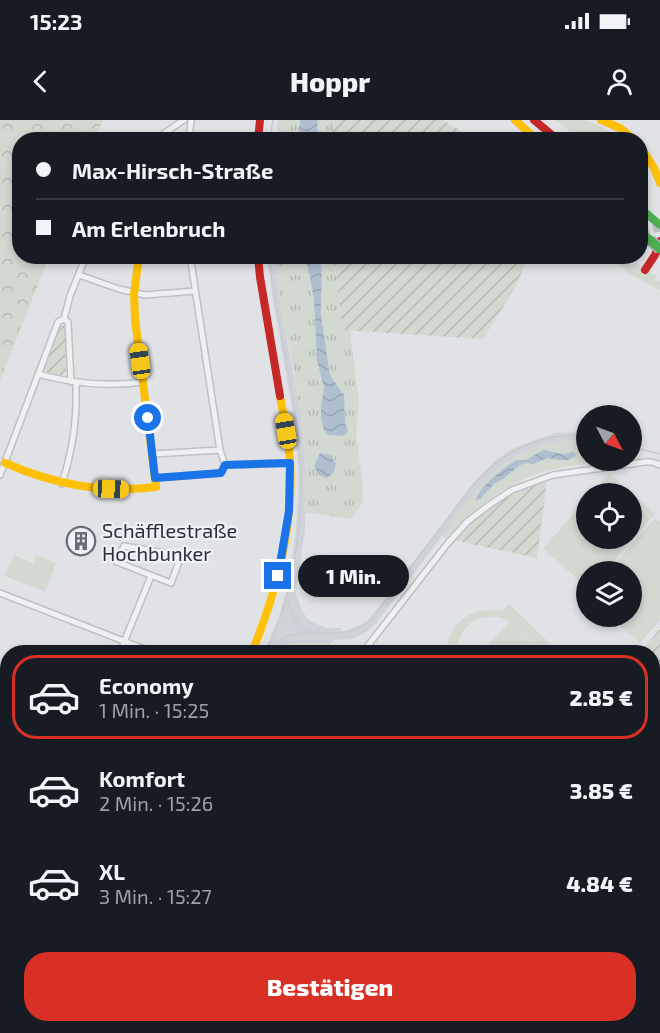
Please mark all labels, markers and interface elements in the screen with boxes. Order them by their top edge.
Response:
text: 15:23 [30,8,83,34]
icon: back [24,65,57,98]
text: Hoppr [290,65,370,97]
icon: person [603,65,636,98]
text: Max-Hirsch-Straße [72,157,273,183]
text: Am Erlenbruch [72,215,225,241]
car [129,342,151,380]
route start [134,404,161,431]
north arrow [576,405,642,471]
map controls [576,405,642,627]
car [274,412,298,450]
car [93,479,129,499]
button: locate [576,483,642,549]
place label: Schäfflestraße Hochbunker [102,518,237,565]
building icon: Schäfflestraße Hochbunker [65,525,97,557]
callout: 1 Min. [299,555,410,597]
button: layers [576,561,642,627]
route end [264,562,291,589]
text: 1 Min. [326,564,381,588]
icon: car [27,670,81,724]
text: Economy [99,672,194,698]
text: 2.85 € [569,684,633,710]
text: 1 Min. · 15:25 [99,698,209,722]
icon: car [27,763,81,817]
text: Komfort [99,765,185,791]
text: 3.85 € [570,777,633,803]
text: 2 Min. · 15:26 [99,791,213,815]
icon: car [27,856,81,910]
text: XL [99,858,125,884]
text: 4.84 € [566,870,633,896]
text: 3 Min. · 15:27 [99,884,212,908]
button: Bestätigen [24,952,636,1021]

